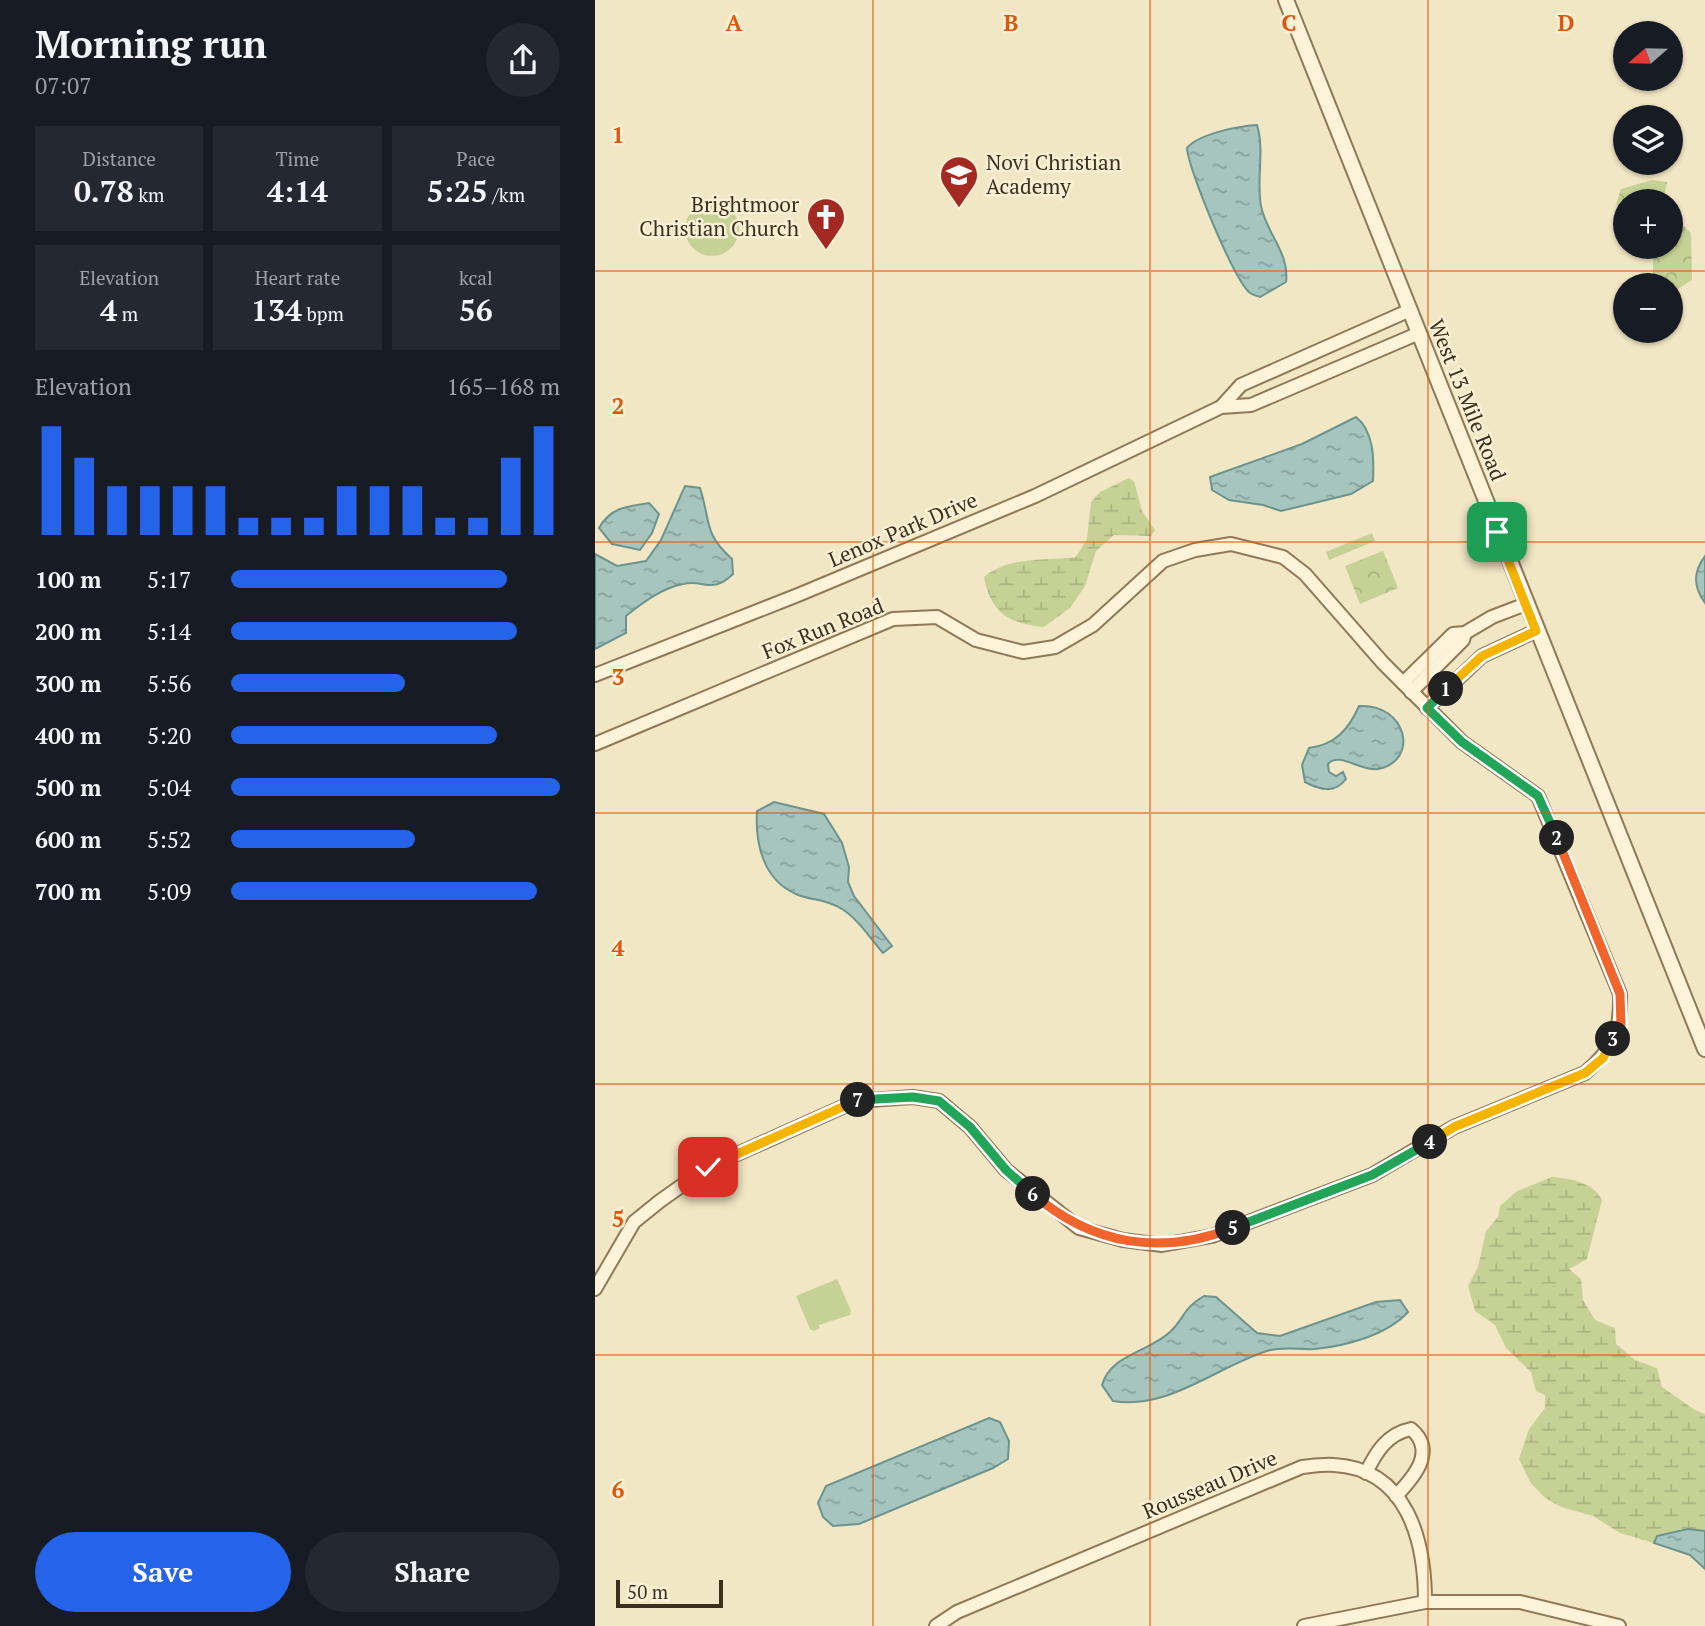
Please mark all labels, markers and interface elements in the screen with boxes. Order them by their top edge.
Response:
text: A [726,7,743,38]
text: B [1004,7,1019,38]
text: C [1282,7,1297,38]
text: D [1558,7,1575,38]
text: Morning run [35,19,267,69]
north arrow [1613,21,1683,91]
map controls [1613,21,1683,343]
button: share [486,23,560,97]
text: 07:07 [35,70,92,101]
button: layers [1613,105,1683,175]
text: 1 [612,119,625,150]
text: Distance [82,146,156,171]
text: Time [276,146,319,171]
text: Pace [456,146,495,171]
place label: Novi Christian Academy [986,148,1122,200]
school or university icon: Novi Christian Academy [938,154,980,209]
text: 0.78 [74,171,134,211]
text: 4:14 [267,171,328,211]
text: 5:25 [427,171,488,211]
text: km [134,182,164,207]
text: /km [488,182,525,207]
button: + [1613,189,1683,259]
place label: Brightmoor Christian Church [639,190,799,242]
church icon: Brightmoor Christian Church [805,196,847,251]
text: Elevation [79,265,159,290]
text: Heart rate [255,265,340,290]
text: kcal [459,265,493,290]
button: − [1613,273,1683,343]
text: 4 [100,290,117,330]
text: 134 [251,290,302,330]
text: 56 [459,290,493,330]
text: m [117,301,138,326]
text: bpm [302,301,344,326]
street label: West 13 Mile Road [1423,315,1513,485]
text: Elevation [35,371,132,402]
text: 165–168 m [447,371,560,402]
text: 2 [612,390,625,421]
street label: Lenox Park Drive [824,485,981,573]
pin [1467,502,1527,562]
icon: arrive [1478,513,1516,551]
text: 100 m [35,564,101,595]
text: 5:17 [147,564,191,595]
street label: Fox Run Road [758,591,888,665]
text: 200 m [35,616,101,647]
text: 5:14 [147,616,191,647]
text: 3 [612,661,625,692]
text: 300 m [35,668,101,699]
text: 5:56 [147,668,191,699]
pin: 1 [1429,672,1463,706]
text: 1 [1440,676,1451,701]
text: 400 m [35,720,101,751]
text: 5:20 [147,720,191,751]
text: 500 m [35,772,101,803]
text: 5:04 [147,772,191,803]
pin: 2 [1539,820,1574,856]
text: 600 m [35,824,101,855]
text: 5:52 [147,824,191,855]
text: 2 [1551,825,1562,850]
text: 700 m [35,876,101,907]
text: 5:09 [147,876,191,907]
text: 4 [612,932,625,963]
pin: 3 [1595,1021,1631,1056]
text: 3 [1607,1026,1618,1051]
pin: 7 [841,1082,875,1118]
text: 7 [852,1087,863,1112]
pin: 4 [1413,1124,1447,1160]
text: 4 [1424,1129,1435,1154]
pin [678,1137,738,1197]
icon: check [689,1148,727,1186]
pin: 6 [1015,1176,1051,1212]
text: 6 [1027,1181,1038,1206]
text: 5 [612,1203,625,1234]
pin: 5 [1215,1210,1251,1246]
text: 5 [1227,1215,1238,1240]
street label: Rousseau Drive [1138,1443,1281,1525]
text: 6 [612,1474,625,1505]
button: Save [35,1532,291,1612]
button: Share [305,1532,560,1612]
scale bar [616,1577,723,1609]
text: 50 m [627,1579,668,1604]

